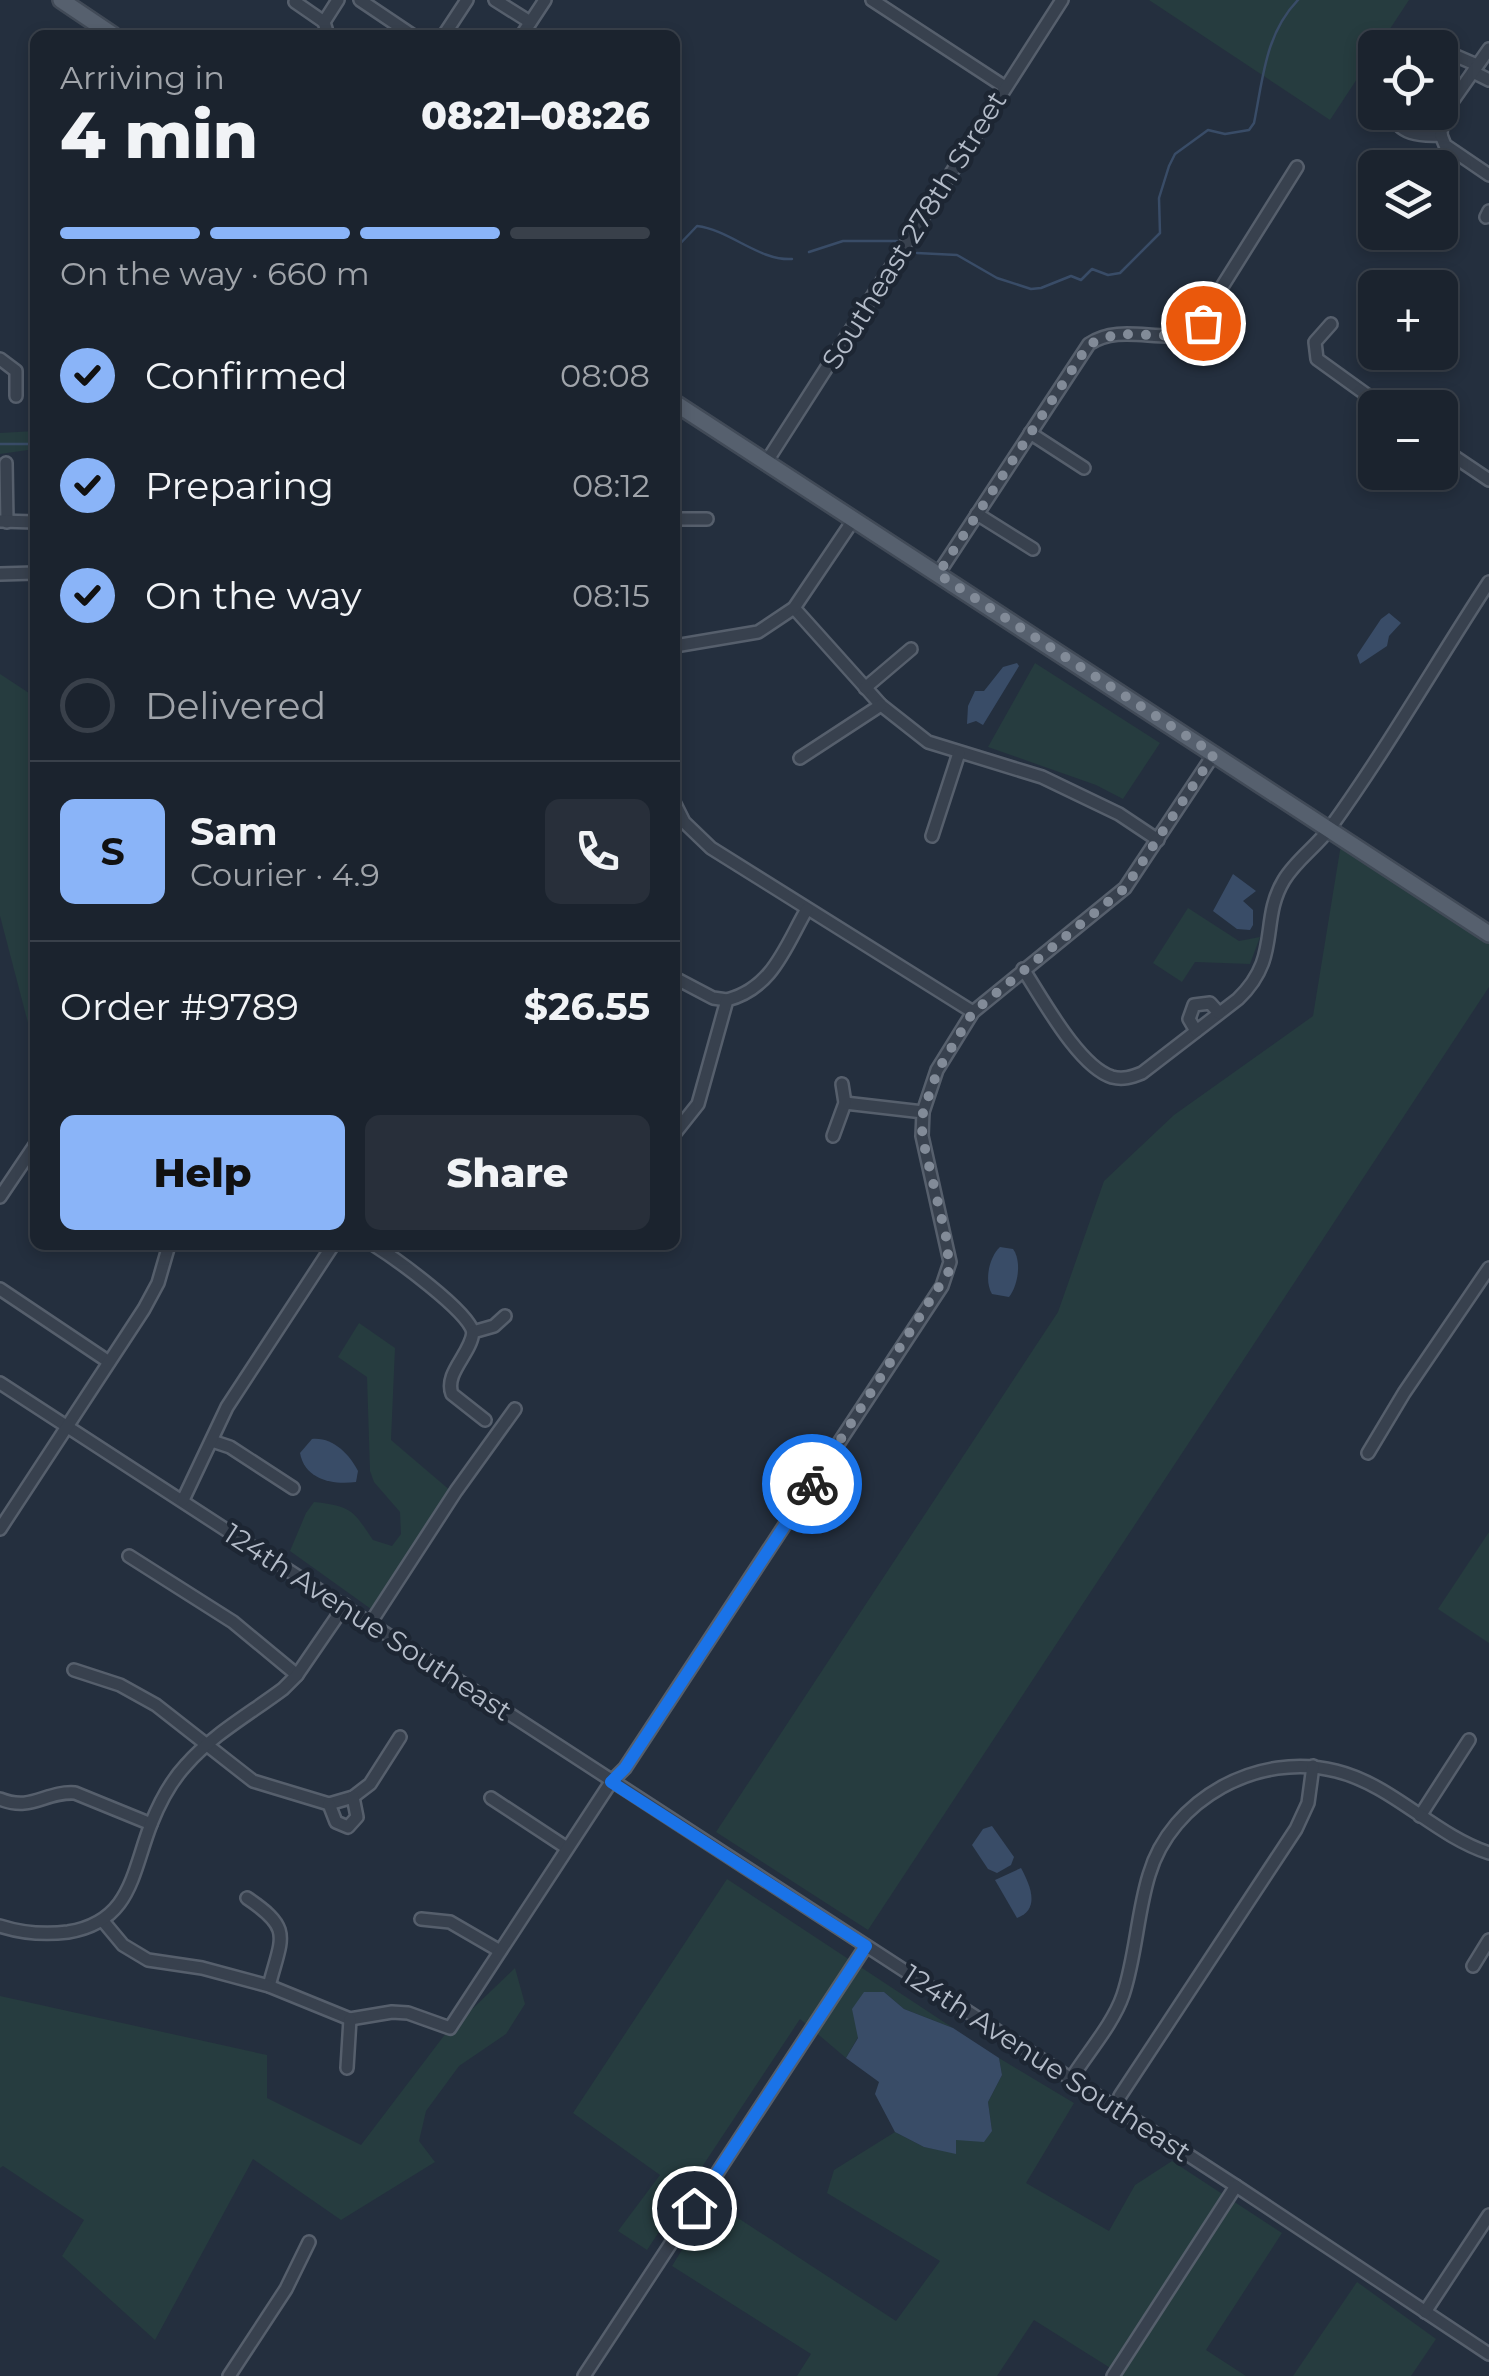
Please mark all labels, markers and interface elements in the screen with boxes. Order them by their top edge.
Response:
map controls [1358,30,1458,490]
button: locate [1358,30,1458,130]
text: Arriving in [60,58,225,97]
street label: Southeast 278th Street [814,85,1014,375]
text: 08:21–08:26 [421,92,650,139]
text: 4 min [60,95,258,174]
button: layers [1358,150,1458,250]
text: On the way · 660 m [60,254,370,293]
button: + [1358,270,1458,370]
pin [1161,281,1246,366]
icon: bag [1176,296,1231,351]
icon: check [60,348,115,403]
text: Confirmed [145,352,348,399]
text: 08:08 [560,356,650,395]
button: − [1358,390,1458,490]
icon: check [60,458,115,513]
text: Preparing [145,462,334,509]
text: 08:12 [572,466,650,505]
icon: check [60,568,115,623]
text: On the way [145,572,362,619]
text: 08:15 [572,576,650,615]
text: Delivered [145,682,326,729]
button: phone [545,799,650,904]
text: Sam [190,808,278,855]
text: S [100,828,125,875]
text: Courier · 4.9 [190,855,380,894]
text: Order #9789 [60,983,299,1030]
text: $26.55 [524,983,650,1030]
button: Help [60,1115,345,1230]
button: Share [365,1115,650,1230]
courier [762,1434,862,1534]
icon: bike [785,1457,840,1512]
street label: 124th Avenue Southeast [218,1516,518,1728]
street label: 124th Avenue Southeast [897,1957,1197,2169]
pin [652,2166,737,2251]
icon: home [667,2181,722,2236]

